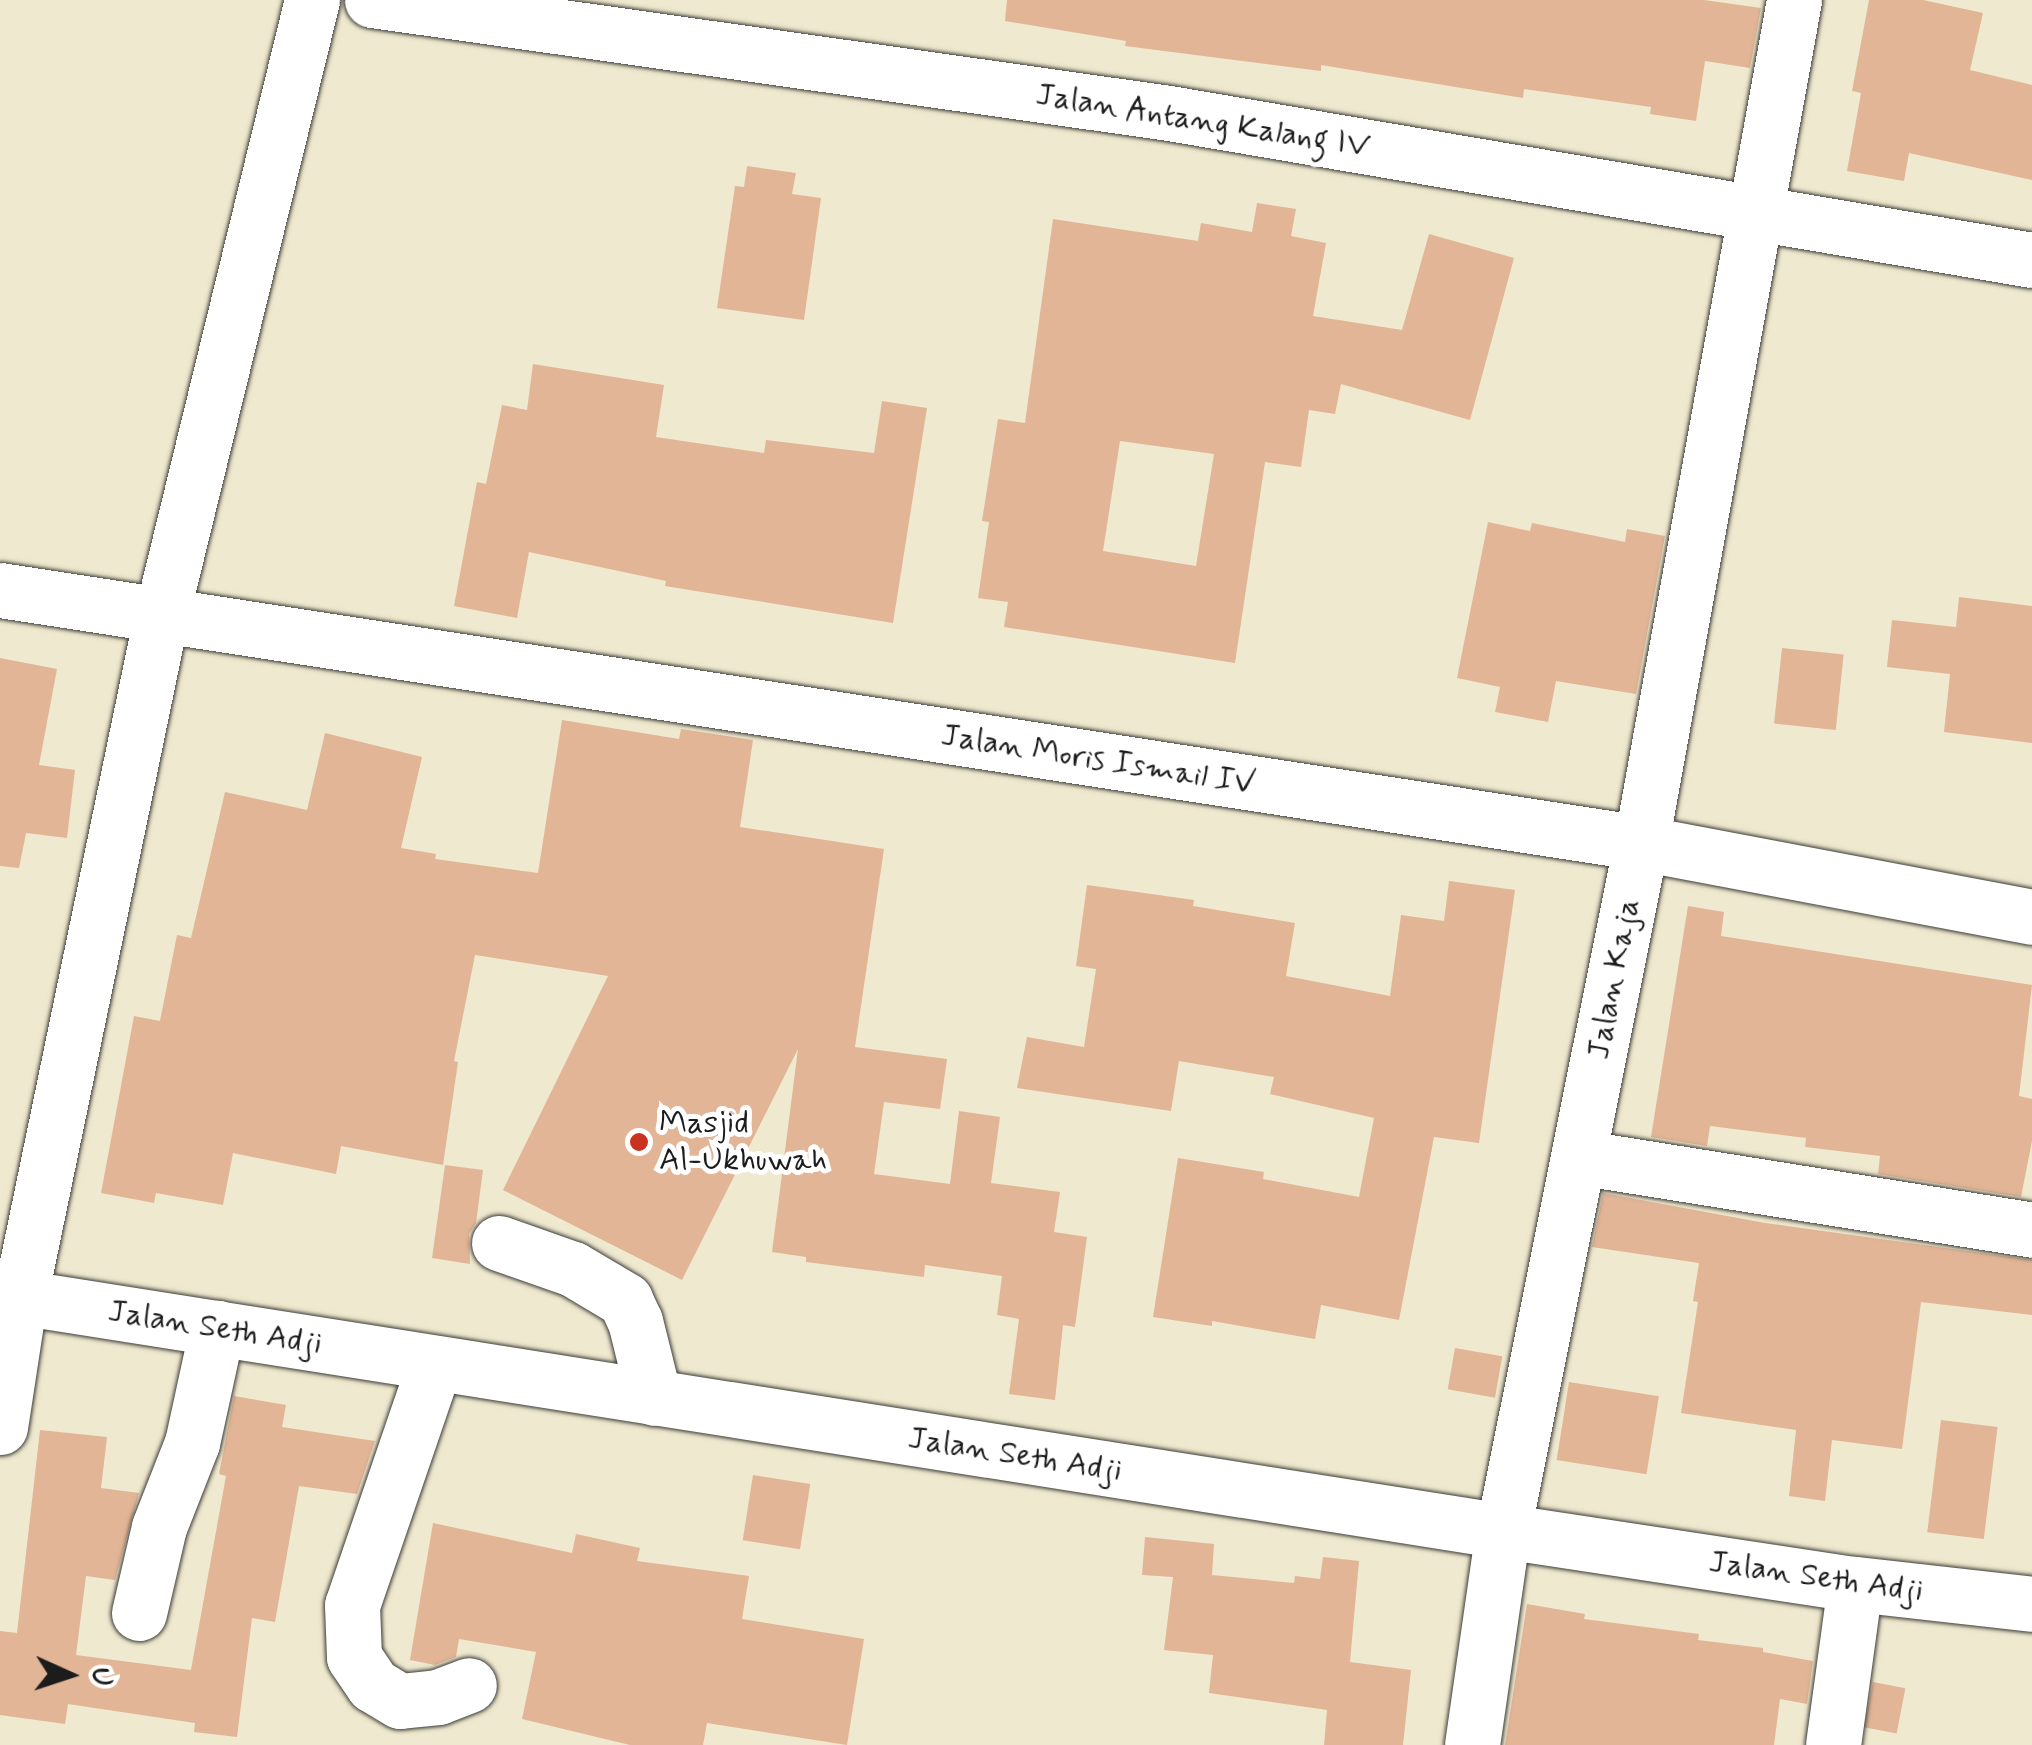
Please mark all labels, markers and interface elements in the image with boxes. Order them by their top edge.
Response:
street label: Jalan Antang Kalang IV [1027,75,1379,167]
street label: Jalan Moris Ismail IV [941,717,1255,803]
street label: Jalan Kaja [1580,897,1648,1061]
place label: Masjid Al-Ukhuwah [659,1105,827,1180]
marker: Masjid Al-Ukhuwah [628,1131,650,1153]
street label: Jalan Seth Adji [105,1292,325,1364]
street label: Jalan Seth Adji [905,1419,1125,1491]
street label: Jalan Seth Adji [1706,1543,1926,1611]
north arrow [20,1625,120,1725]
text: U [82,1667,119,1687]

